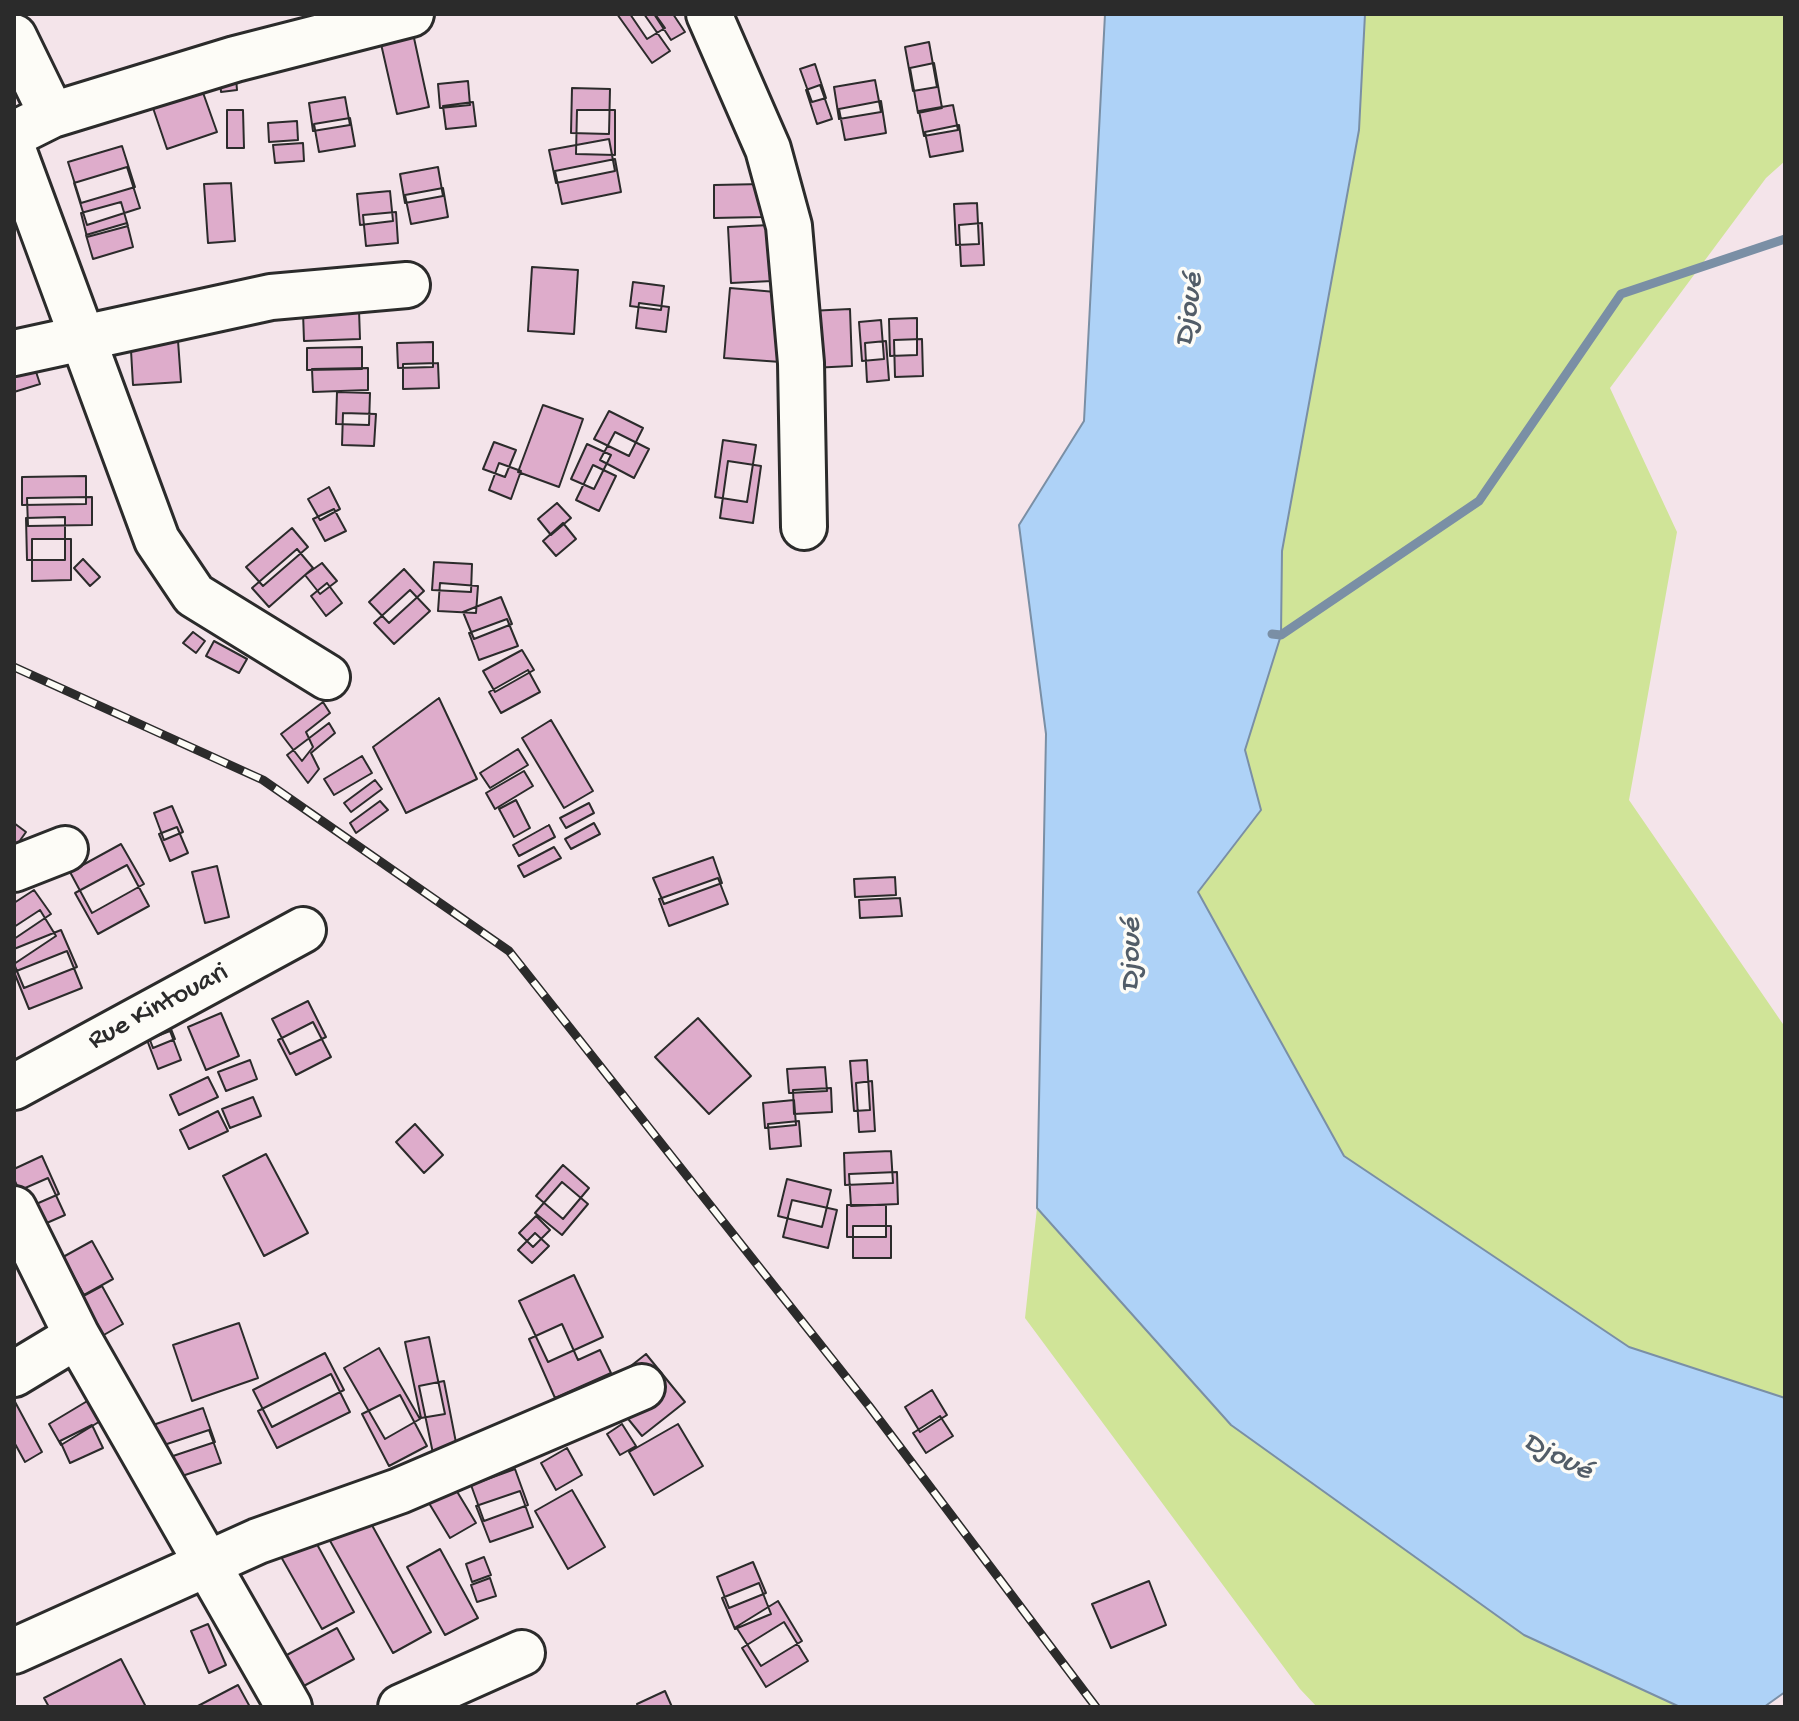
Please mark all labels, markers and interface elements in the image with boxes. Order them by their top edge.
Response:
water label: Djoué [1168,271,1214,349]
water label: Djoué [1114,918,1152,992]
street label: Rue Kintouari [83,957,235,1059]
water label: Djoué [1516,1425,1598,1491]

